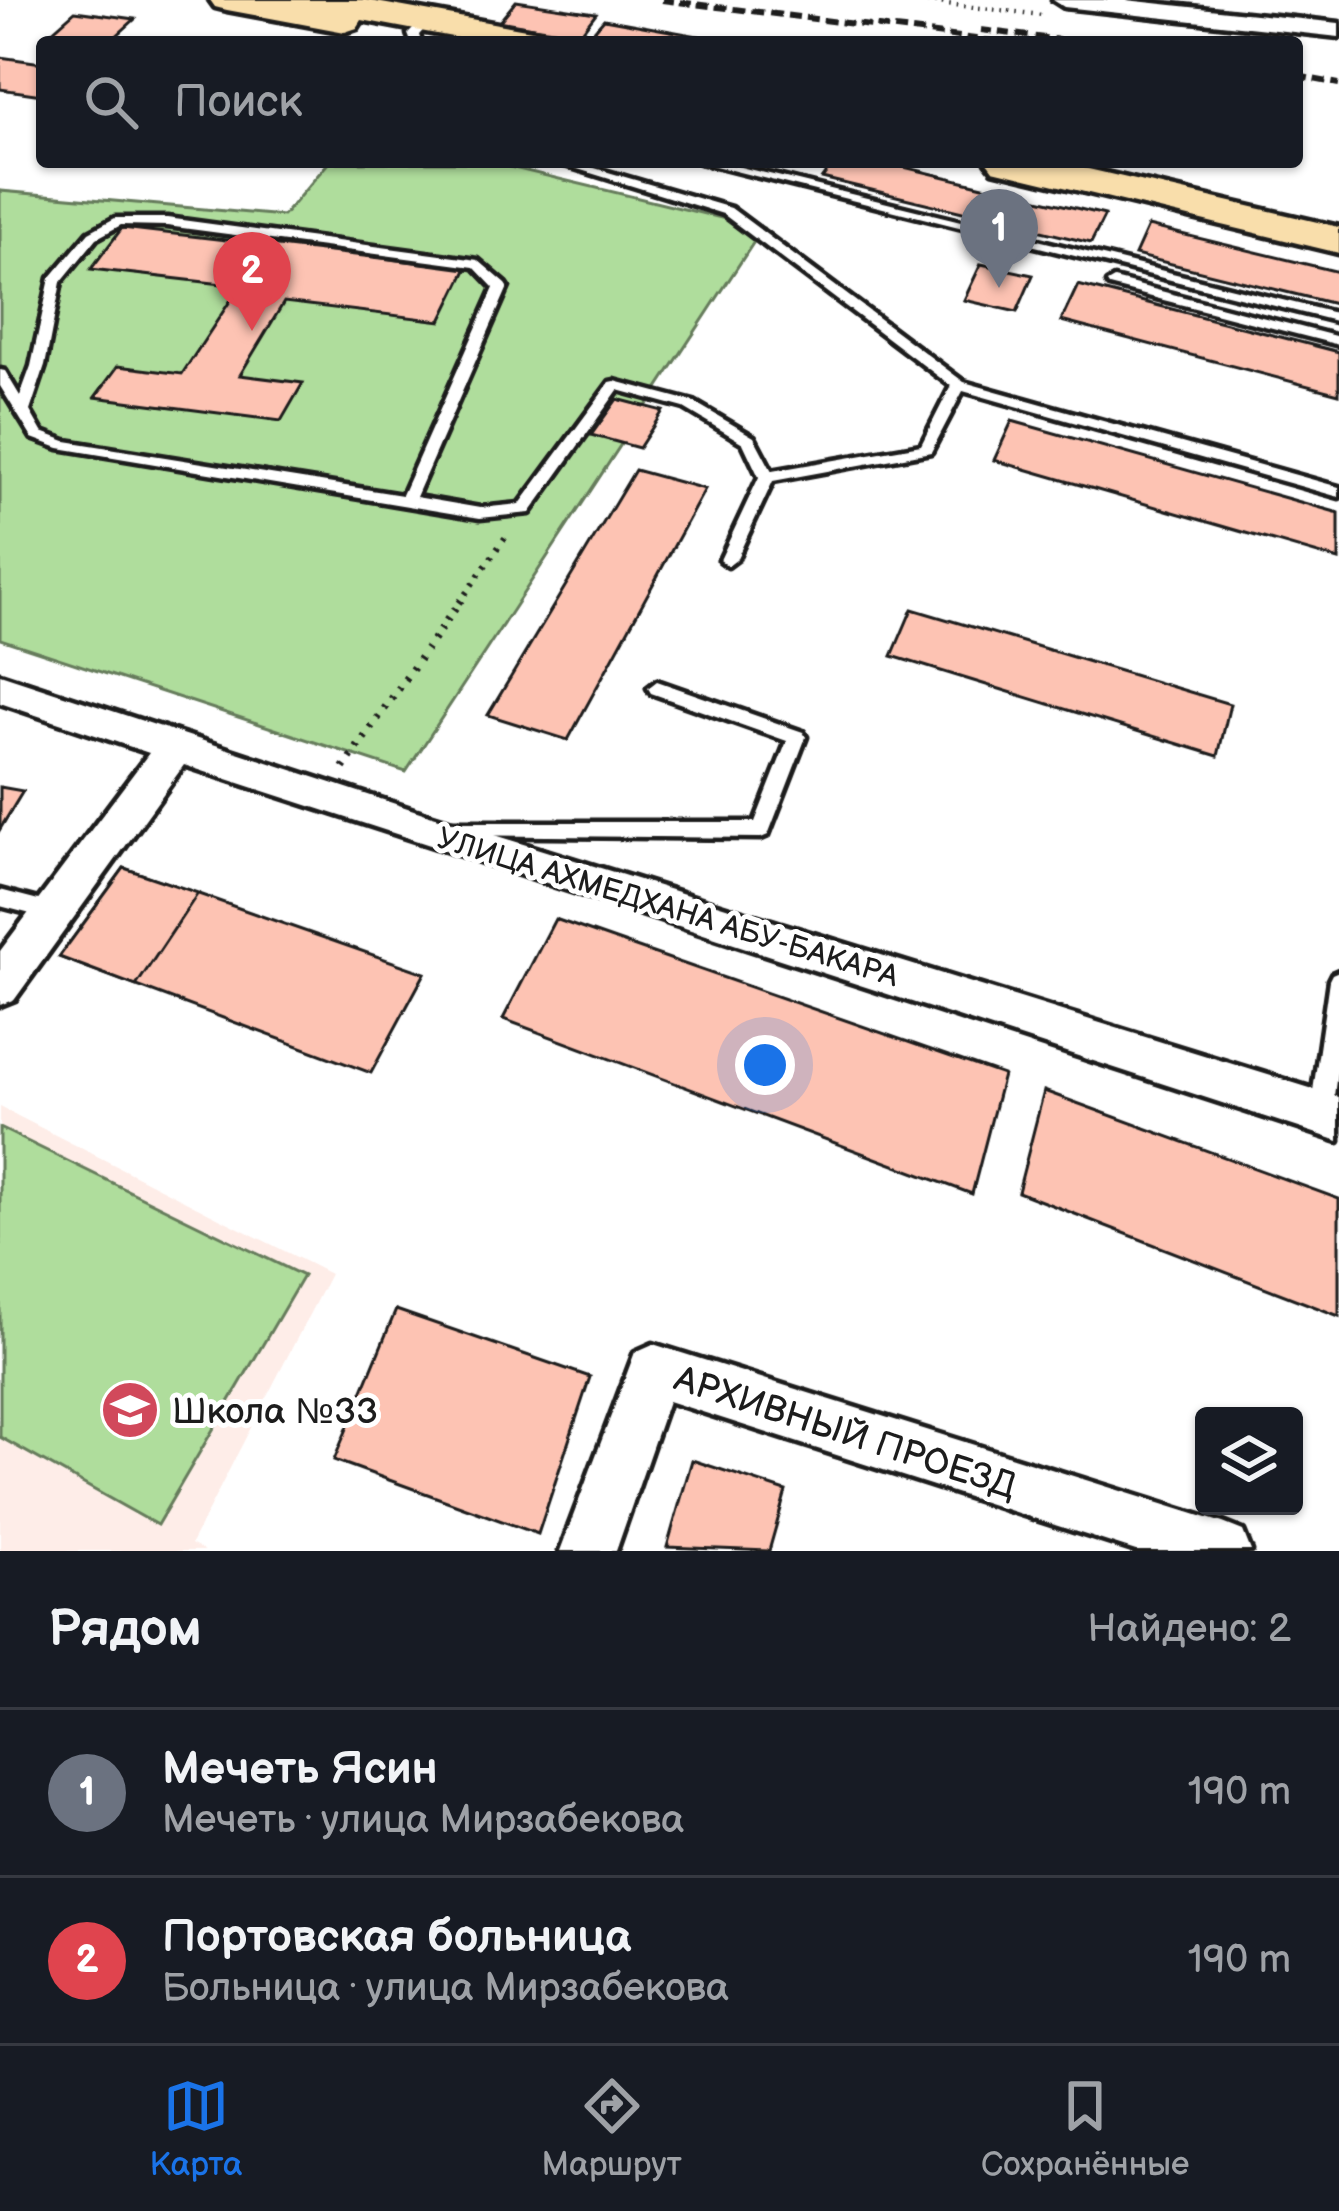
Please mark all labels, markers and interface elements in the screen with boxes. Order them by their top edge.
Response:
search box [36,36,1303,168]
icon: search [78,69,144,135]
text: Поиск [174,75,302,130]
pin: 1 [960,189,1038,288]
pin: 2 [213,232,291,331]
street label: УЛИЦА АХМЕДХАНА АБУ-БАКАРА [433,821,903,996]
your location [735,1035,795,1095]
street label: АРХИВНЫЙ ПРОЕЗД [668,1357,1022,1509]
school or university icon: Школа №33 [99,1379,161,1441]
place label: Школа №33 [172,1391,378,1434]
map controls [1195,1407,1303,1515]
button: layers [1195,1407,1303,1515]
text: Рядом [48,1599,202,1660]
text: Найдено: 2 [1087,1606,1291,1653]
text: Мечеть Ясин [162,1742,438,1797]
text: 1 [79,1769,95,1816]
text: 190 m [1188,1769,1291,1816]
text: Мечеть · улица Мирзабекова [162,1797,684,1844]
text: Портовская больница [162,1910,631,1965]
text: 2 [75,1937,99,1984]
text: 190 m [1188,1937,1291,1984]
text: Больница · улица Мирзабекова [162,1965,729,2012]
tab: Карта [150,2073,242,2185]
tab: Маршрут [542,2073,682,2185]
tab: Сохранённые [981,2073,1189,2185]

